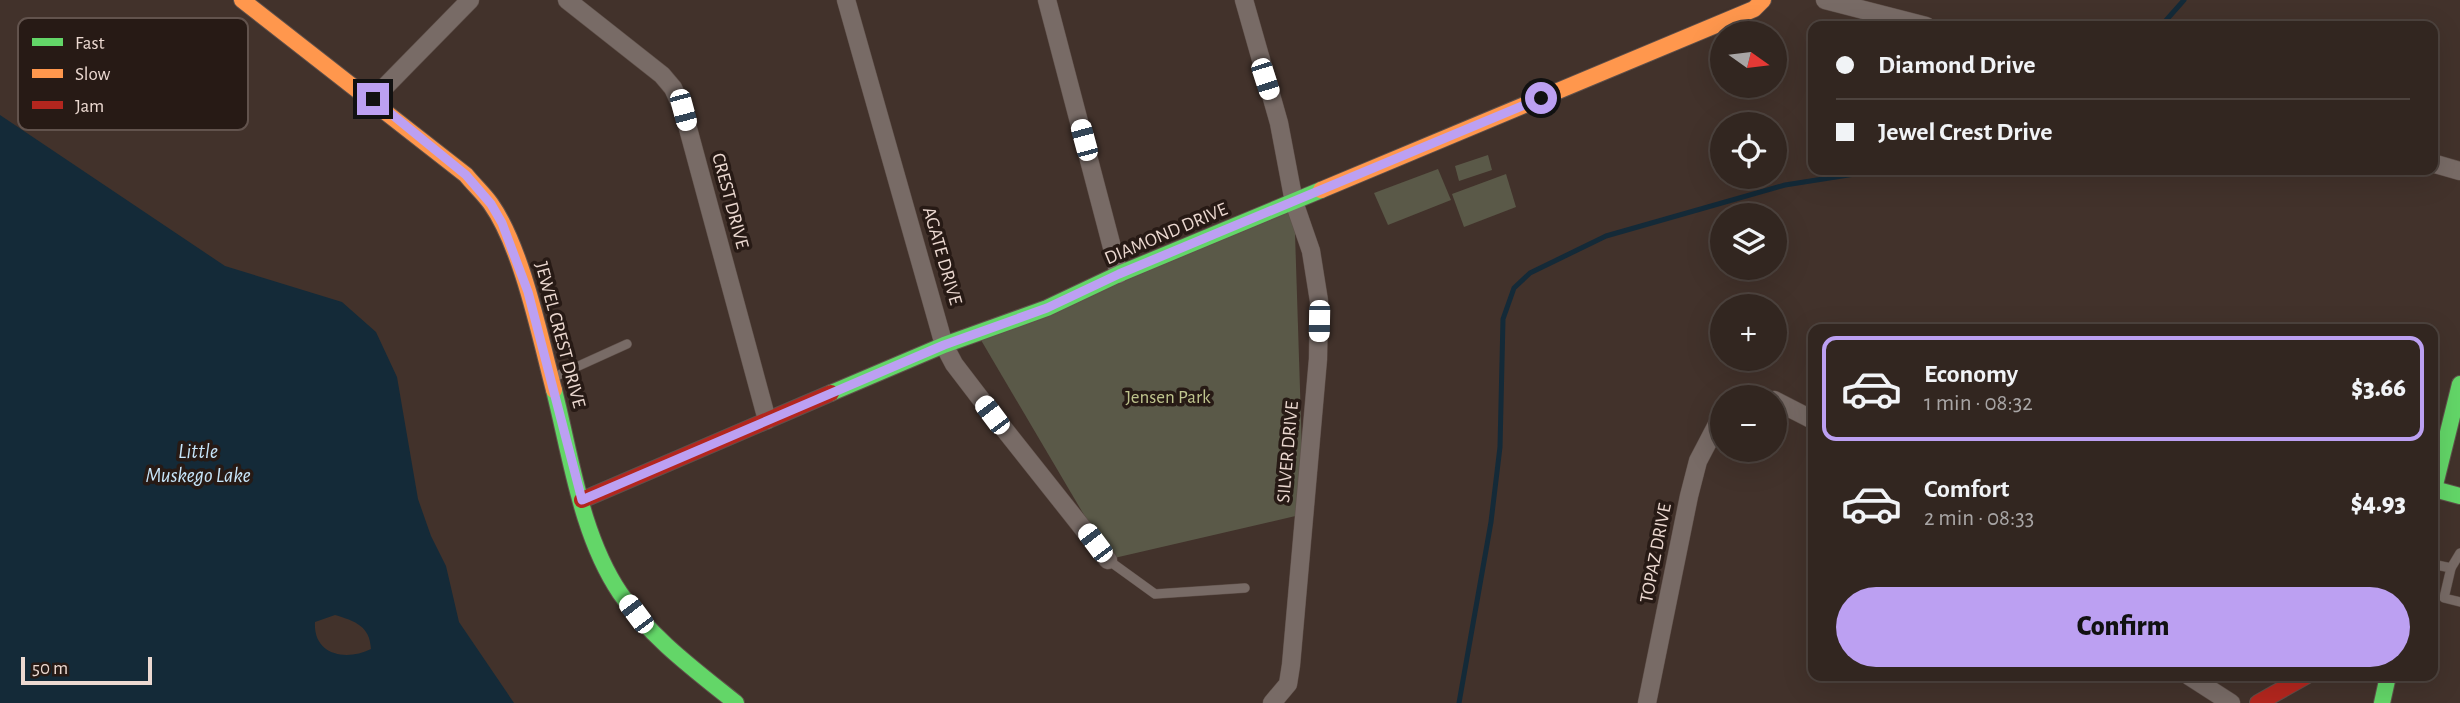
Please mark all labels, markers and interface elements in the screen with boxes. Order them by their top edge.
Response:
legend [18,18,248,130]
north arrow [1710,21,1787,98]
map controls [1710,21,1787,462]
text: Fast [75,34,105,53]
text: Diamond Drive [1878,52,2035,78]
car [1249,56,1282,102]
text: Slow [75,65,111,84]
route start [1525,82,1557,114]
route end [357,83,389,115]
car [668,87,699,133]
text: Jam [75,97,104,116]
button: locate [1710,112,1787,189]
car [1069,117,1100,163]
text: Jewel Crest Drive [1878,119,2053,145]
street label: CREST DRIVE [708,151,752,251]
street label: DIAMOND DRIVE [1102,200,1230,268]
button: layers [1710,203,1787,280]
street label: AGATE DRIVE [919,205,965,307]
street label: JEWEL CREST DRIVE [531,260,589,410]
button: + [1710,294,1787,371]
car [1309,300,1330,342]
icon: car [1840,357,1903,420]
text: Economy [1924,361,2018,387]
text: $3.66 [2351,375,2406,401]
button: − [1710,385,1787,462]
park label: Jensen Park [1125,388,1211,407]
car [971,392,1014,438]
text: 1 min · 08:32 [1924,392,2033,415]
street label: SILVER DRIVE [1274,400,1302,504]
water label: Little Muskego Lake [145,441,251,486]
icon: car [1840,472,1903,535]
text: Comfort [1924,476,2009,502]
text: $4.93 [2351,490,2406,516]
street label: TOPAZ DRIVE [1637,502,1675,604]
text: 2 min · 08:33 [1924,507,2034,530]
car [1074,520,1117,566]
button: Confirm [1836,587,2410,667]
car [615,591,658,637]
scale bar [21,654,152,686]
text: 50 m [32,659,68,678]

